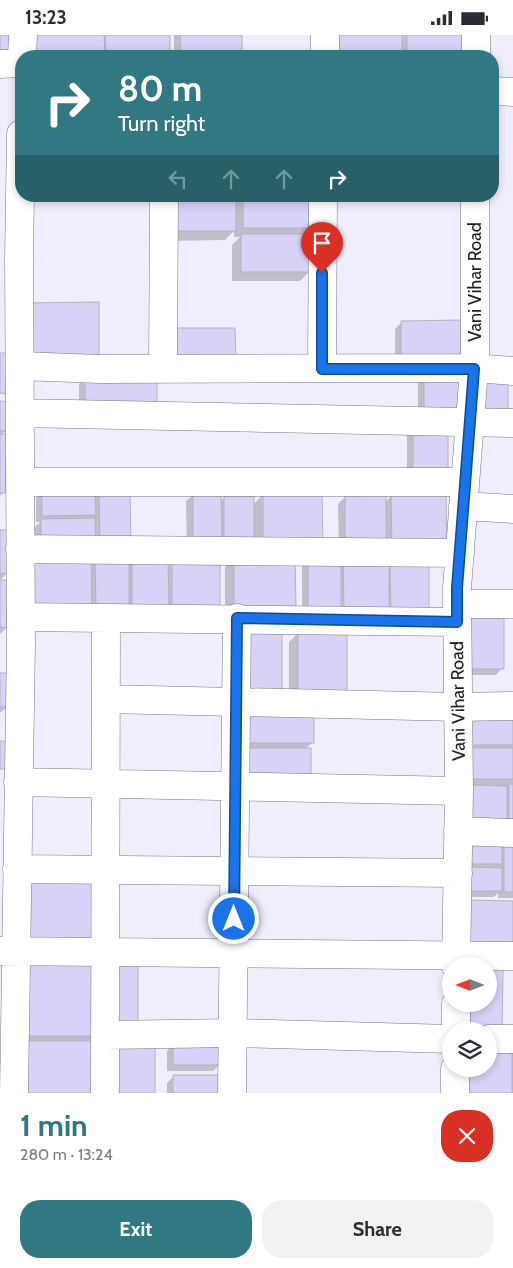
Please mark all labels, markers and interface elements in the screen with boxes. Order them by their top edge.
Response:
text: 13:23 [25,6,67,29]
text: 80 m [118,67,202,110]
icon: right [35,70,100,135]
text: Turn right [118,110,205,137]
icon: left [164,165,192,193]
icon: ahead [217,165,245,193]
icon: ahead [270,165,298,193]
icon: right [323,165,351,193]
pin [301,222,343,273]
street label: Vani Vihar Road [464,222,486,342]
icon: arrive [308,229,336,257]
street label: Vani Vihar Road [446,641,470,761]
position arrow [207,892,259,944]
north arrow [442,957,498,1013]
map controls [442,957,497,1077]
button: layers [442,1022,497,1077]
text: 1 min [20,1107,88,1144]
button: close [441,1110,493,1162]
text: 280 m · 13:24 [20,1145,113,1164]
button: Exit [20,1200,252,1258]
button: Share [262,1200,493,1258]

